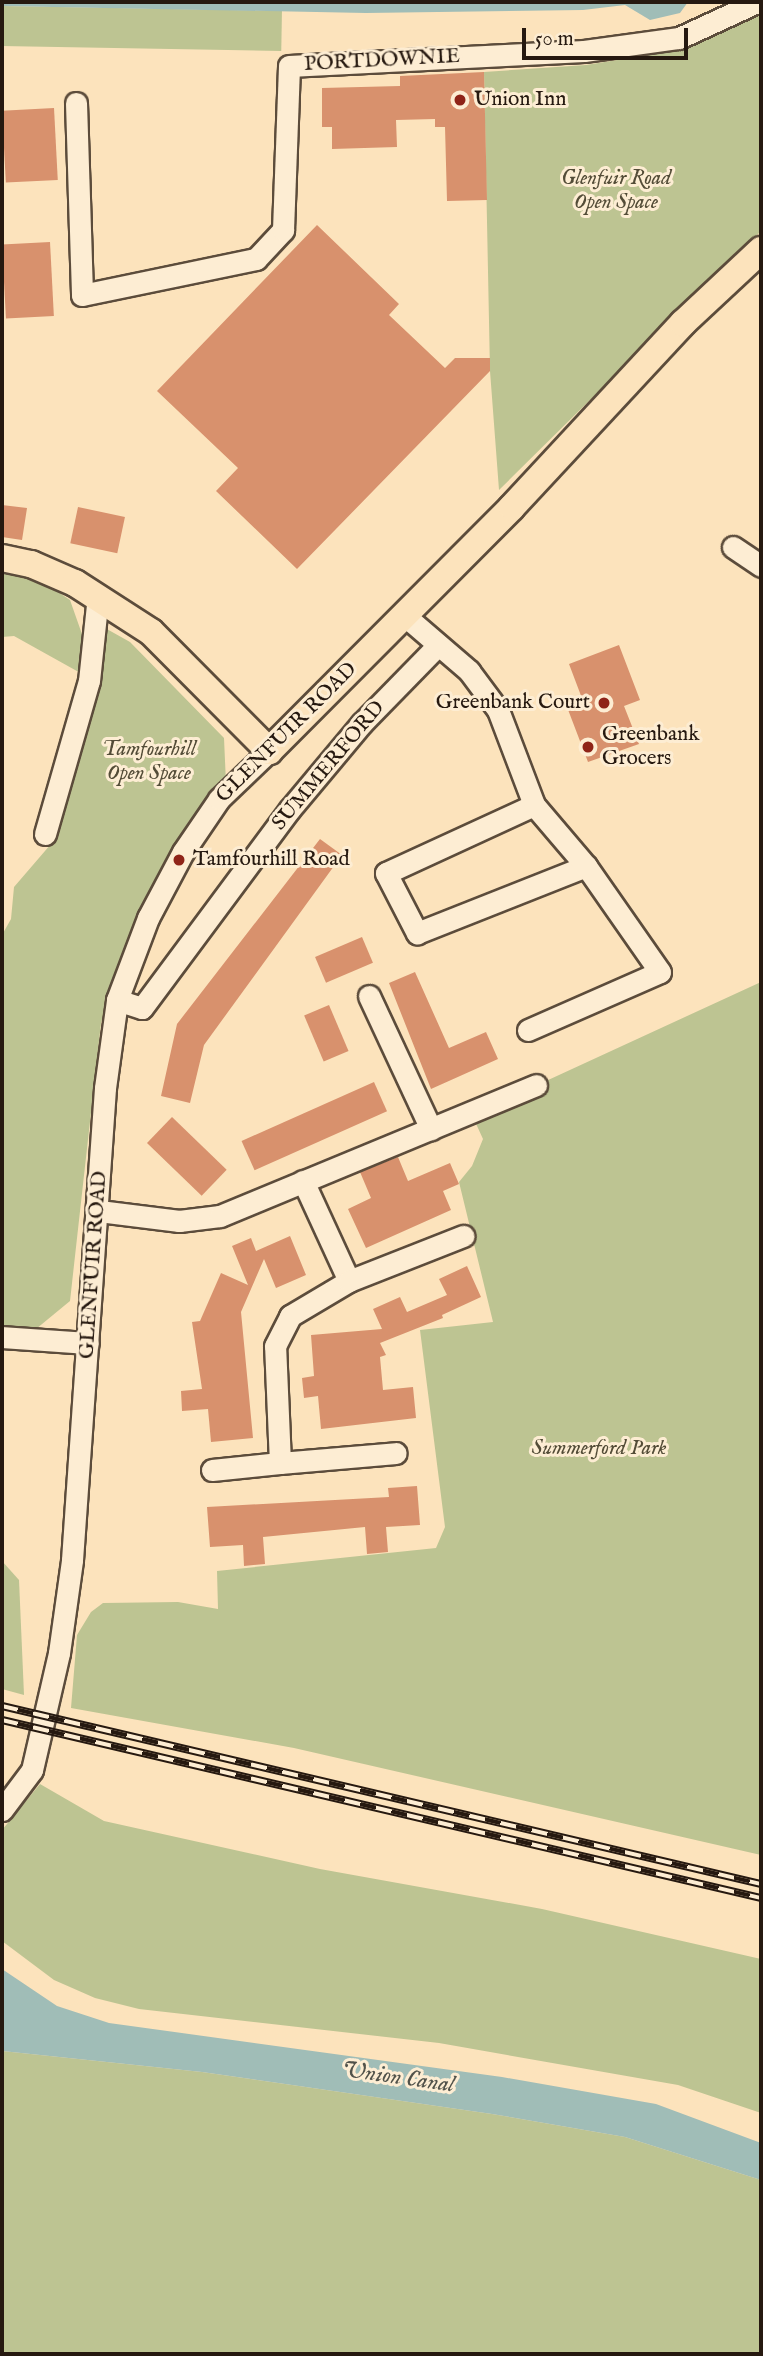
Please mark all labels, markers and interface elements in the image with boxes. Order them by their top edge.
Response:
scale bar [525,14,691,58]
text: 50 m [535,26,574,53]
street label: PORTDOWNIE [303,44,461,78]
place label: Union Inn [474,87,566,113]
marker: Union Inn [452,92,468,108]
park label: Glenfuir Road Open Space [561,166,671,216]
street label: GLENFUIR ROAD [211,657,363,809]
place label: Greenbank Court [436,690,590,716]
marker: Greenbank Court [596,695,612,711]
street label: SUMMERFORD [267,696,391,836]
place label: Greenbank Grocers [602,722,700,772]
park label: Tamfourhill Open Space [102,737,196,787]
marker: Greenbank Grocers [580,739,596,755]
place label: Tamfourhill Road [193,847,350,873]
marker: Tamfourhill Road [171,852,187,868]
street label: GLENFUIR ROAD [75,1170,113,1360]
park label: Summerford Park [532,1436,666,1462]
water label: Union Canal [340,2056,456,2100]

